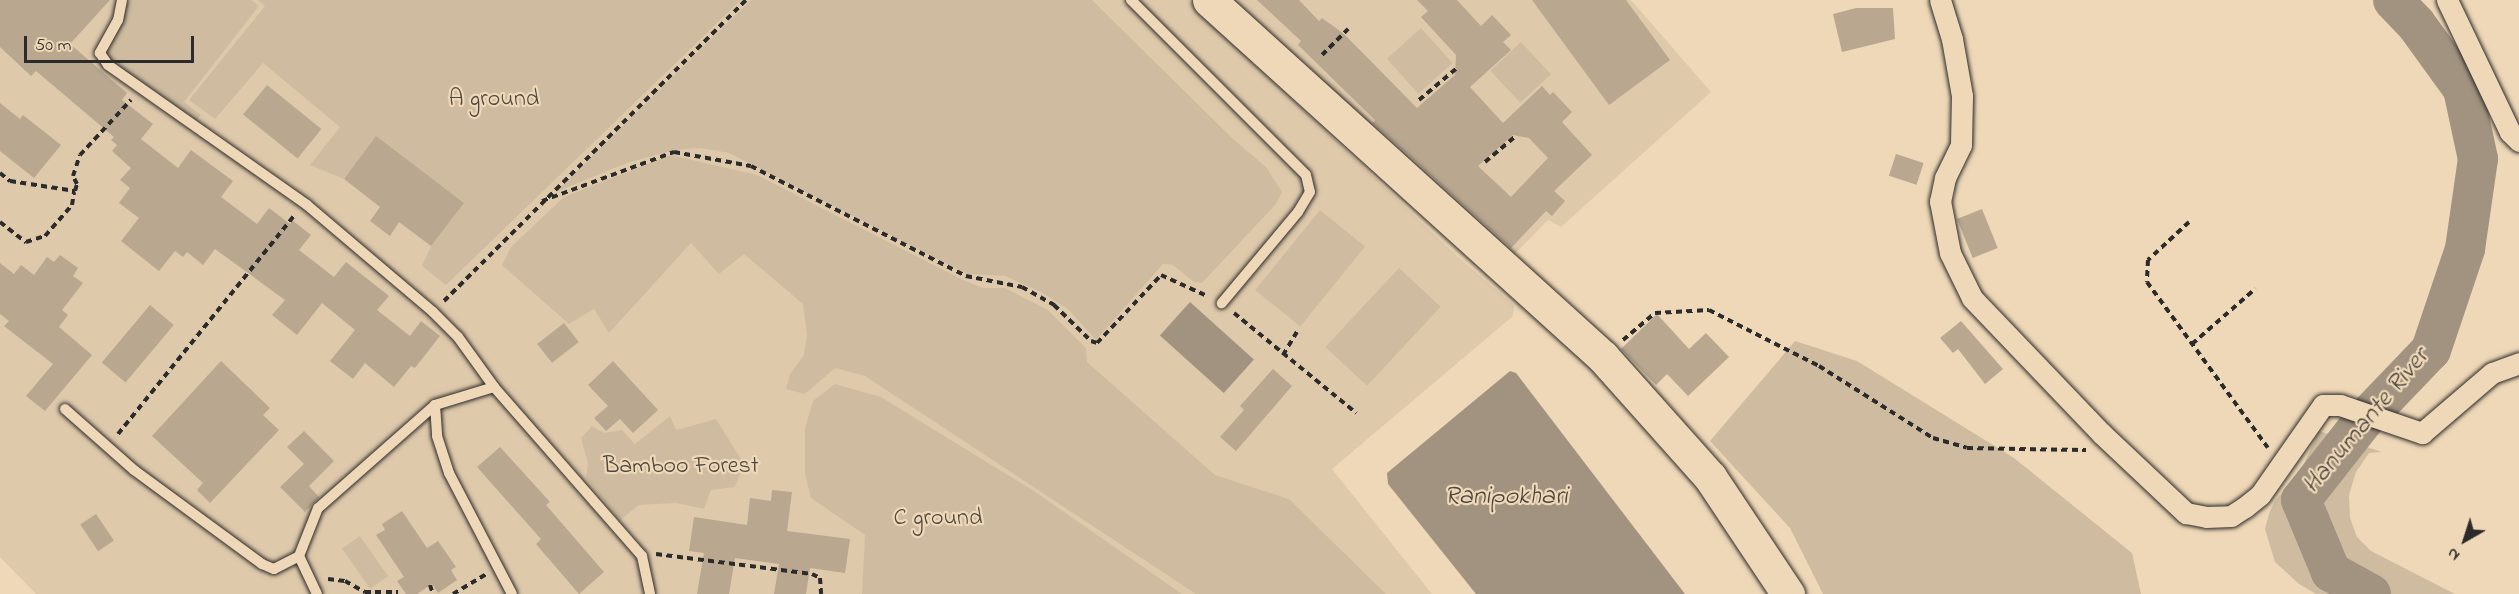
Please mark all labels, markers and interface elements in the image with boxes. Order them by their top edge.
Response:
scale bar [27,24,196,62]
text: 50 m [35,33,72,59]
park label: A ground [449,86,539,114]
water label: Hanumante River [2297,343,2437,501]
park label: Bamboo Forest [603,453,759,481]
water label: Ranipokhari [1444,482,1568,514]
park label: C ground [894,505,982,533]
north arrow [2435,510,2495,570]
text: N [2442,541,2465,567]

